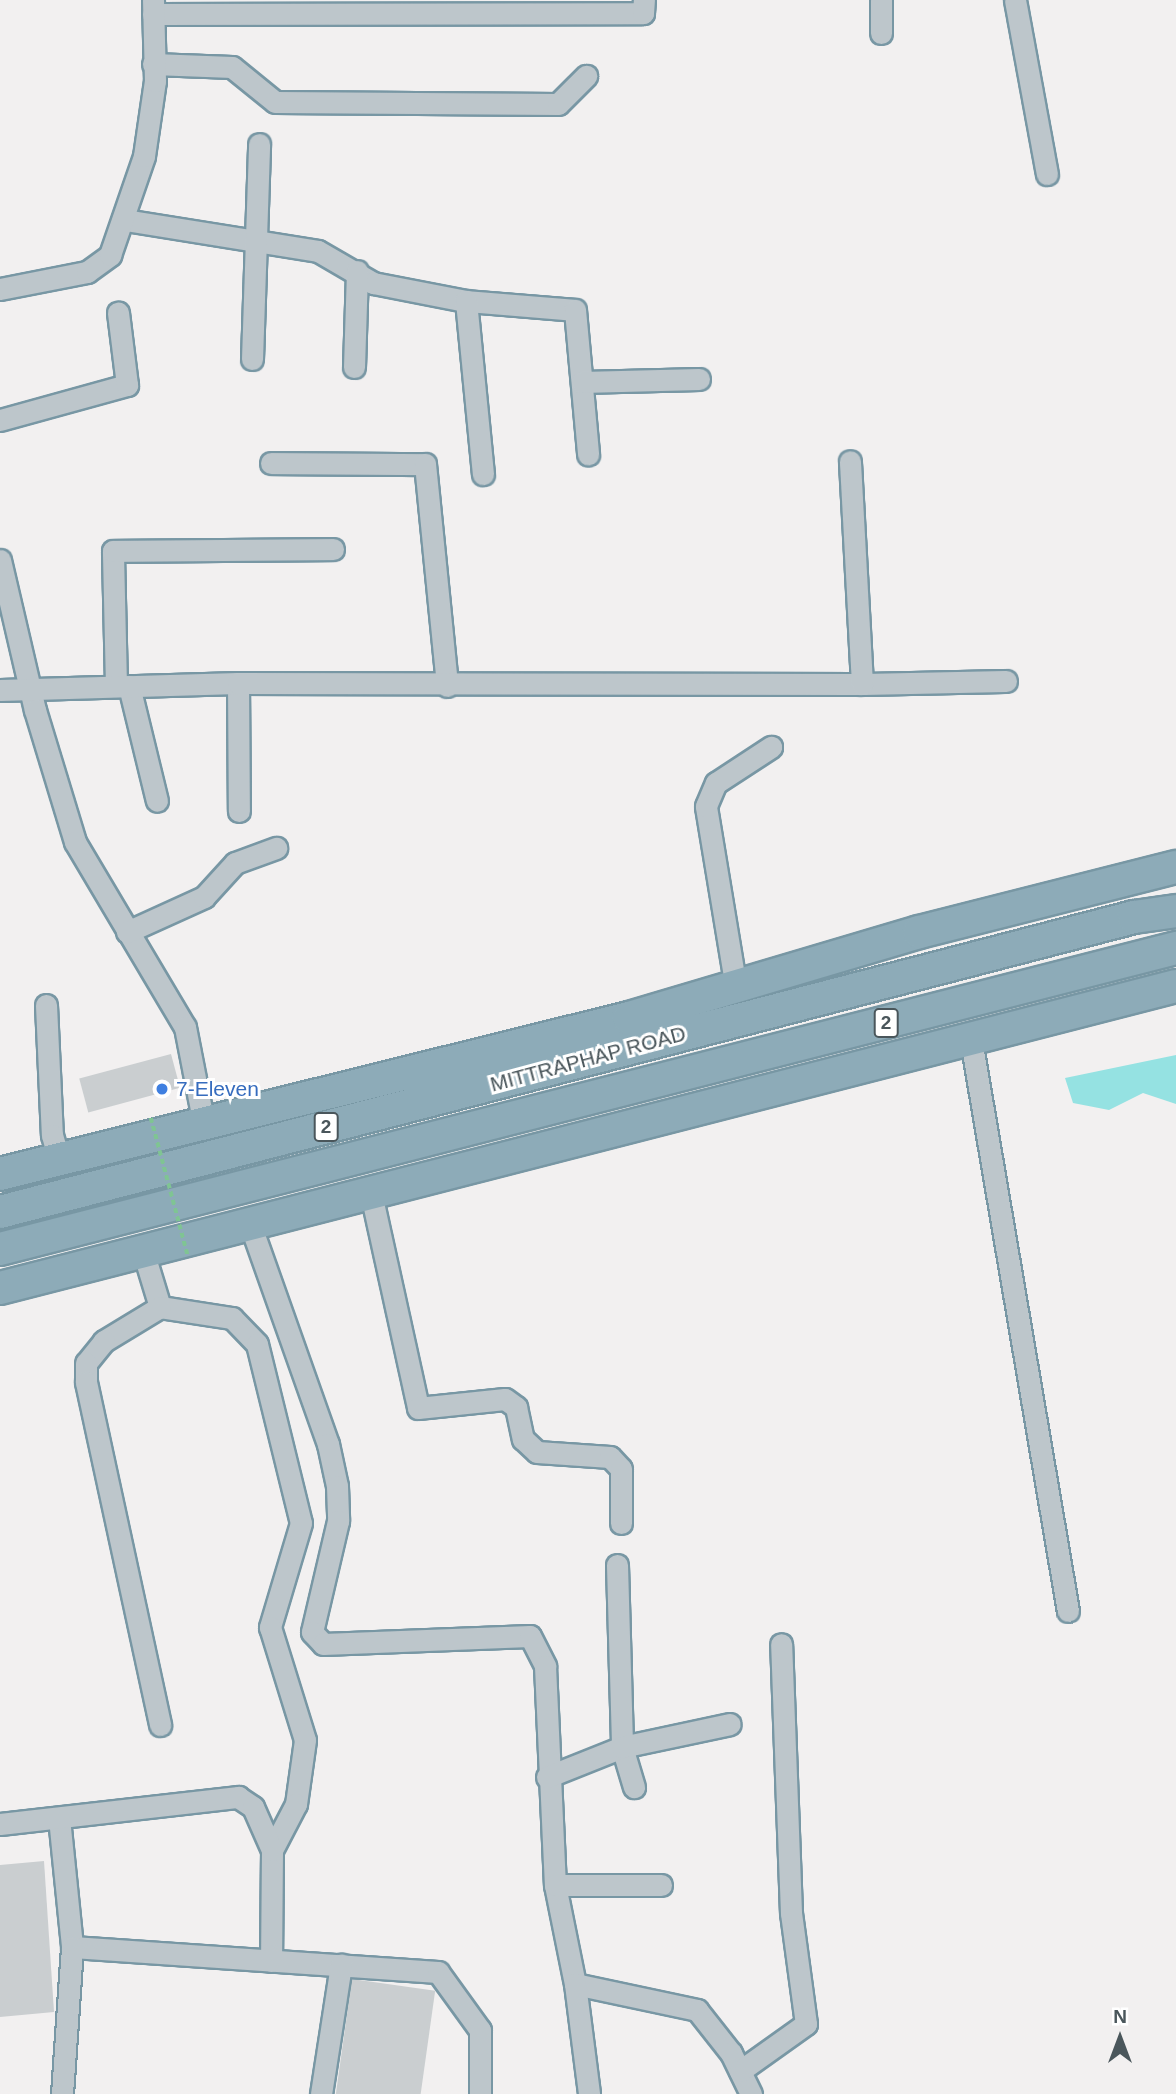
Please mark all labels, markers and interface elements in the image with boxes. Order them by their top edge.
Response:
road number: 2 [872,1007,900,1038]
street label: MITTRAPHAP ROAD [487,1021,689,1097]
place label: 7-Eleven [176,1076,259,1102]
marker: 7-Eleven [154,1081,170,1097]
road number: 2 [312,1112,340,1142]
north arrow [1085,2003,1155,2073]
text: N [1113,2006,1127,2027]

